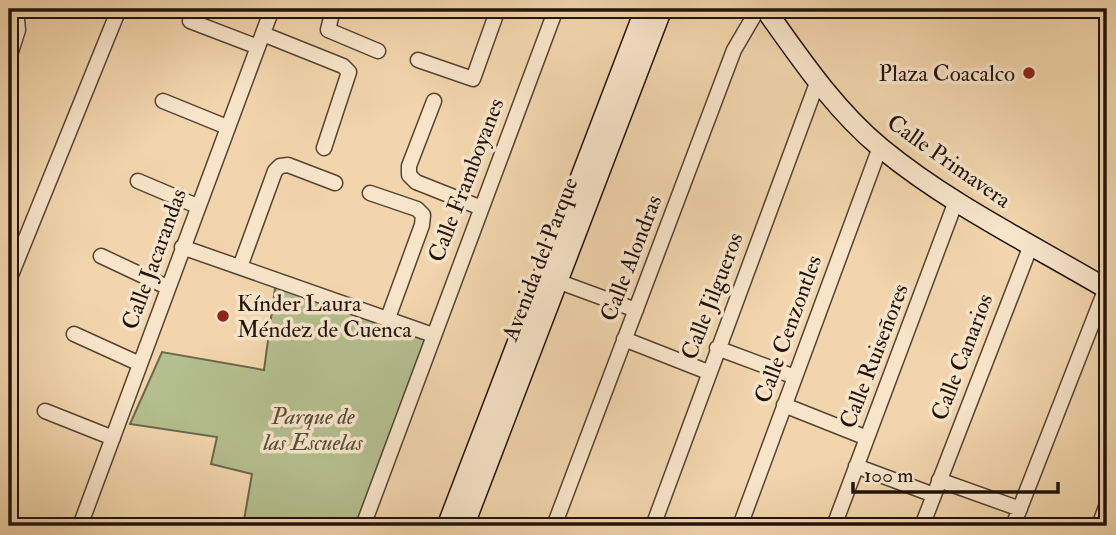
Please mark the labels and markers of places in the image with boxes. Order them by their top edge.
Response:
place label: Plaza Coacalco [879,59,1015,88]
marker: Plaza Coacalco [1021,65,1037,81]
place label: Kínder Laura Méndez de Cuenca [237,289,412,344]
marker: Kínder Laura Méndez de Cuenca [215,308,231,324]

